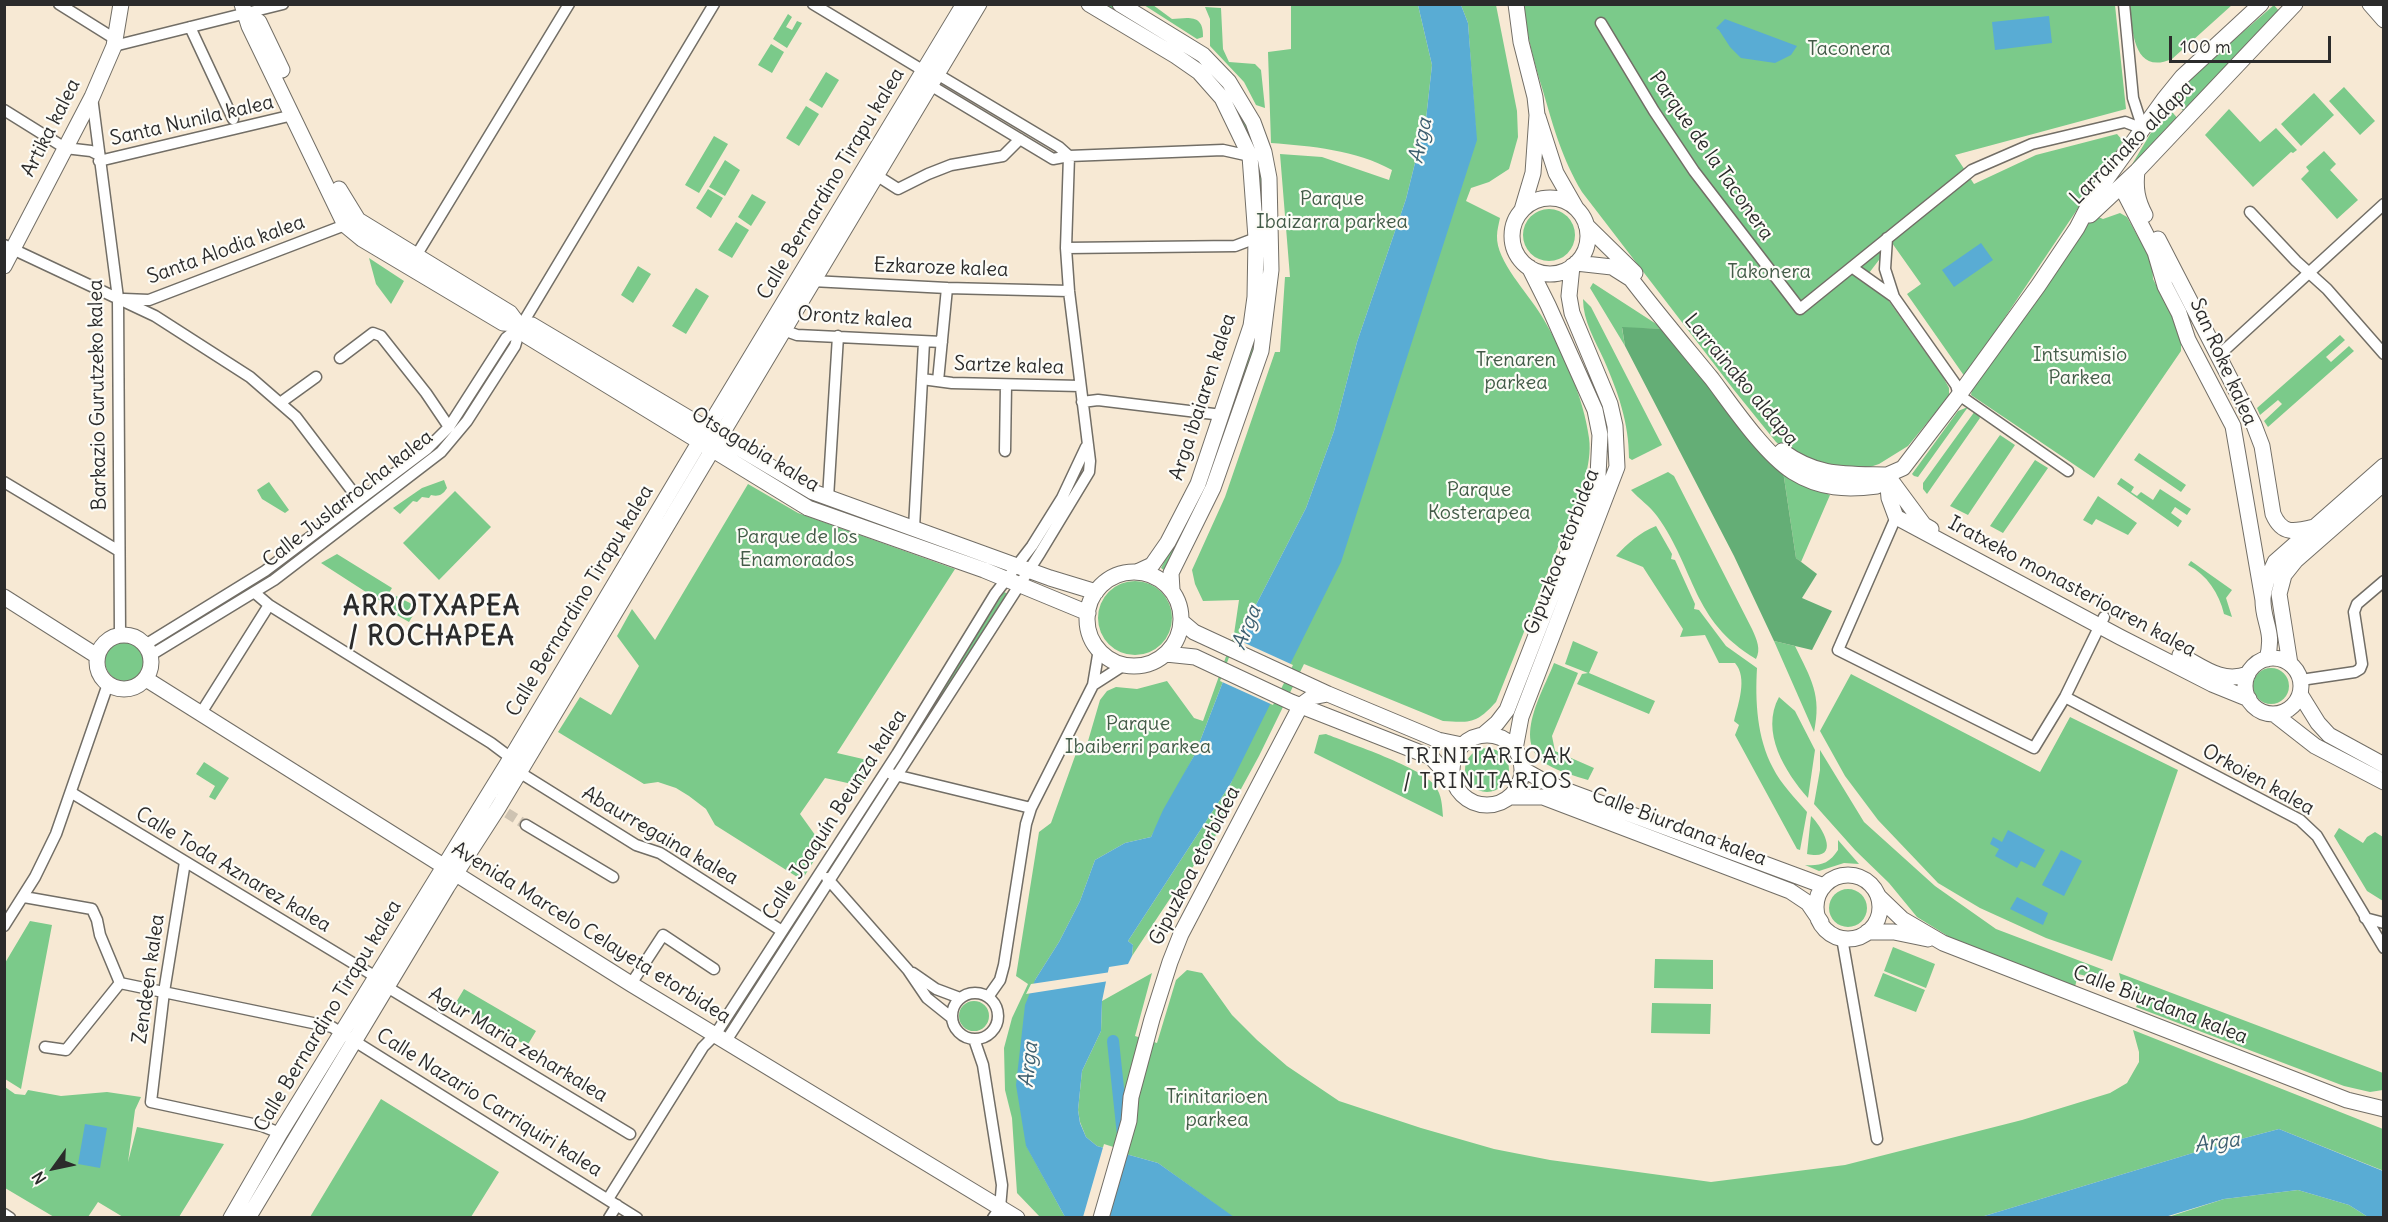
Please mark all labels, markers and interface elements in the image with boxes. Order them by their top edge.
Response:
scale bar [2172,24,2334,62]
text: 100 m [2180,35,2231,58]
park label: Taconera [1807,37,1891,61]
street label: Calle Bernardino Tirapu kalea [752,64,910,304]
street label: Parque de la Taconera [1644,67,1778,245]
street label: Artika kalea [16,75,86,181]
street label: Larrainako aldapa [2065,76,2199,210]
street label: Santa Nunila kalea [108,91,276,151]
water label: Arga [1404,116,1438,166]
park label: Parque Ibaizarra parkea [1256,187,1408,234]
street label: Santa Alodia kalea [144,210,308,290]
street label: Ezkaroze kalea [873,254,1009,282]
park label: Takonera [1727,260,1811,284]
street label: Barkazio Gurutzeko kalea [84,279,112,511]
street label: San Roke kalea [2184,295,2262,429]
street label: Orontz kalea [797,302,913,334]
street label: Larrainako aldapa [1679,309,1803,451]
street label: Arga ibaiaren kalea [1165,311,1241,483]
park label: Intsumisio Parkea [2033,343,2127,390]
park label: Trenaren parkea [1476,348,1556,395]
street label: Sartze kalea [953,352,1065,380]
street label: Otsagabia kalea [687,402,823,498]
street label: Calle Juslarrocha kalea [258,425,438,573]
street label: Gipuzkoa etorbidea [1519,466,1605,638]
park label: Parque Kosterapea [1428,478,1530,525]
street label: Calle Bernardino Tirapu kalea [501,481,659,721]
street label: Iratxeko monasterioaren kalea [1944,511,2200,663]
park label: Parque de los Enamorados [736,525,858,572]
district label: ARROTXAPEA / ROCHAPEA [343,592,521,654]
water label: Arga [1227,602,1267,654]
street label: Calle Joaquín Beunza kalea [758,705,912,925]
park label: Parque Ibaiberri parkea [1065,712,1211,759]
street label: Orkoien kalea [2198,739,2318,821]
district label: TRINITARIOAK / TRINITARIOS [1403,744,1573,796]
street label: Abaurregaina kalea [578,782,742,890]
street label: Gipuzkoa etorbidea [1145,782,1245,950]
street label: Calle Biurdana kalea [1588,783,1770,871]
street label: Calle Toda Aznarez kalea [131,802,335,938]
street label: Avenida Marcelo Celayeta etorbidea [447,837,735,1029]
street label: Calle Bernardino Tirapu kalea [249,896,407,1136]
street label: Zendeen kalea [128,913,170,1045]
street label: Calle Biurdana kalea [2069,961,2251,1049]
street label: Agur Maria zeharkalea [424,982,612,1108]
street label: Calle Nazario Carriquiri kalea [372,1024,606,1182]
water label: Arga [1014,1041,1044,1089]
park label: Trinitarioen parkea [1166,1085,1268,1132]
water label: Arga [2193,1127,2241,1159]
north arrow [24,1138,84,1198]
text: N [28,1168,50,1188]

